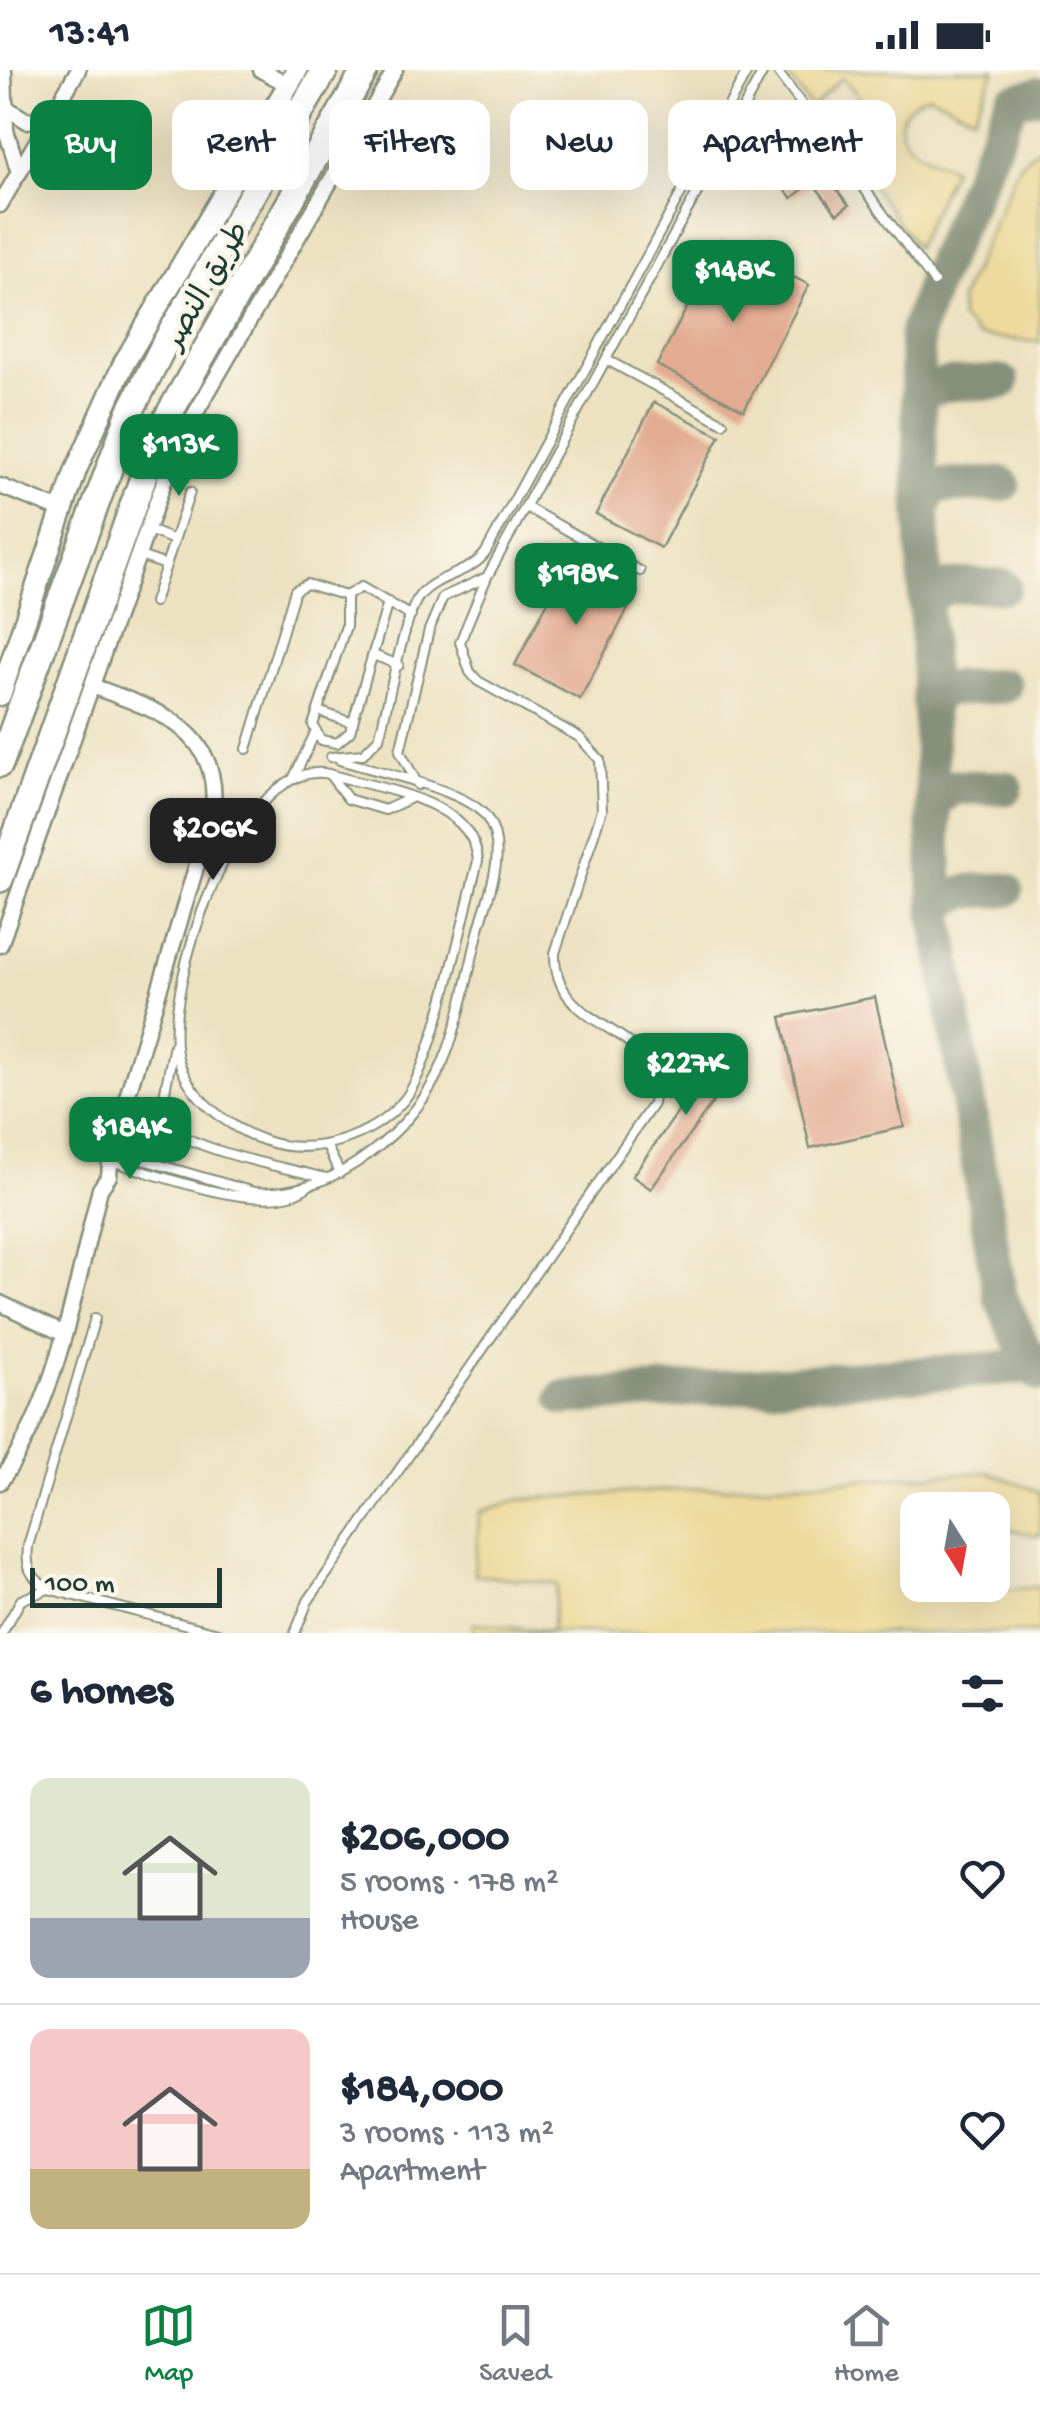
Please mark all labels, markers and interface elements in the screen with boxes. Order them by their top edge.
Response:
text: 13:41 [50,13,130,57]
chip: Buy [30,100,152,190]
chip: Rent [172,100,309,190]
chip: Filters [329,100,490,190]
chip: New [510,100,648,190]
chip: Apartment [668,100,896,190]
street label: طريق النصر [155,216,260,360]
pin: $148K [663,240,803,325]
text: $148K [694,253,772,291]
pin: $113K [109,414,249,499]
text: $113K [142,427,216,465]
pin: $198K [506,543,646,628]
text: $198K [537,556,615,594]
pin: $206K [143,798,283,883]
text: $206K [172,811,254,849]
pin: $227K [616,1033,756,1118]
text: $227K [646,1046,726,1084]
pin: $184K [60,1097,200,1182]
text: $184K [91,1110,169,1148]
north arrow [900,1492,1010,1602]
map controls [900,1492,1010,1602]
scale bar [30,1563,222,1608]
text: 100 m [45,1569,115,1602]
icon: filters [955,1666,1010,1721]
text: 6 homes [30,1669,173,1718]
text: $206,000 [340,1816,509,1865]
icon: home [110,1818,230,1938]
icon: heart [955,1851,1010,1906]
text: 5 rooms · 178 m² [340,1865,559,1903]
text: House [340,1903,418,1941]
text: $184,000 [340,2067,503,2116]
icon: home [110,2069,230,2189]
icon: heart [955,2102,1010,2157]
text: 3 rooms · 113 m² [340,2116,554,2154]
text: Apartment [340,2154,484,2192]
tab: Map [141,2298,196,2391]
tab: Saved [479,2298,551,2391]
tab: Home [834,2298,899,2391]

